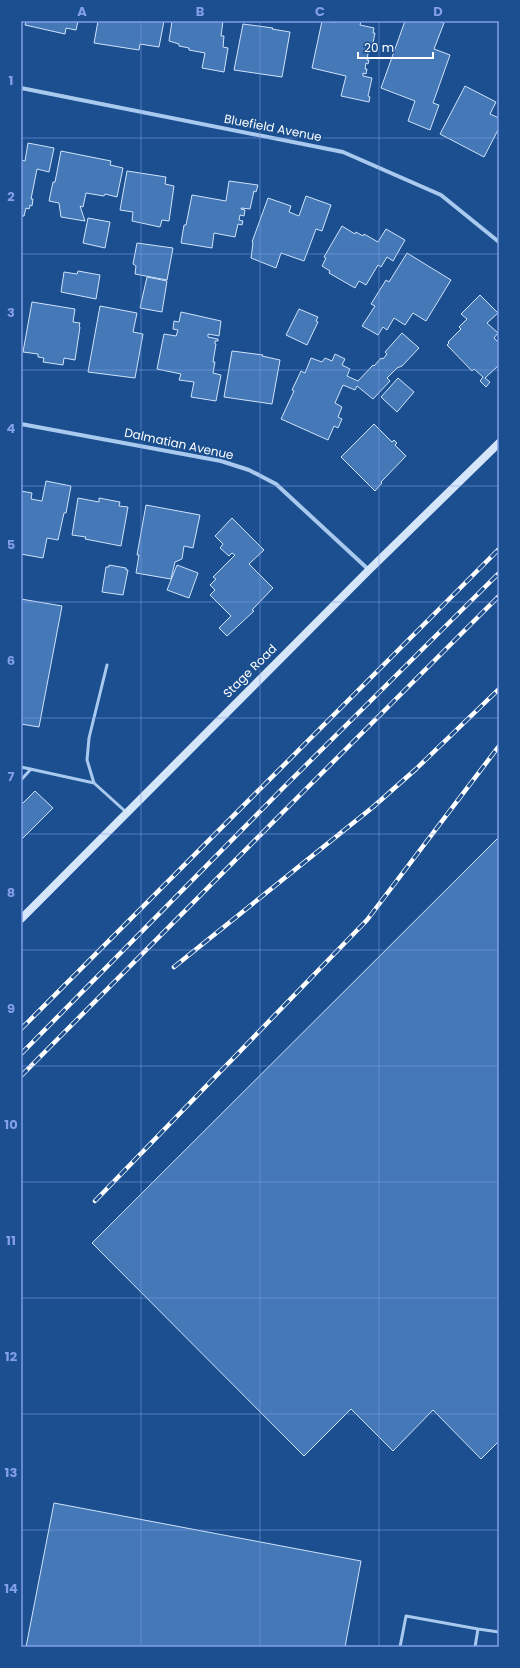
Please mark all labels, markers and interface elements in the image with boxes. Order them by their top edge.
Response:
text: A [77,2,87,21]
text: B [196,2,205,21]
text: C [315,2,325,21]
text: D [433,2,443,21]
scale bar [358,34,433,60]
text: 20 m [364,39,394,56]
text: 1 [9,71,13,90]
street label: Bluefield Avenue [223,110,323,145]
text: 2 [7,187,15,206]
text: 3 [7,303,15,322]
text: 4 [7,419,16,438]
street label: Dalmatian Avenue [123,424,235,463]
text: 5 [7,535,15,554]
street label: Stage Road [219,640,280,701]
text: 6 [7,651,15,670]
text: 7 [8,767,15,786]
text: 8 [7,883,15,902]
text: 9 [7,999,15,1018]
text: 10 [4,1115,18,1134]
text: 11 [6,1231,16,1250]
text: 12 [5,1347,18,1366]
text: 13 [5,1463,18,1482]
text: 14 [4,1579,18,1598]

